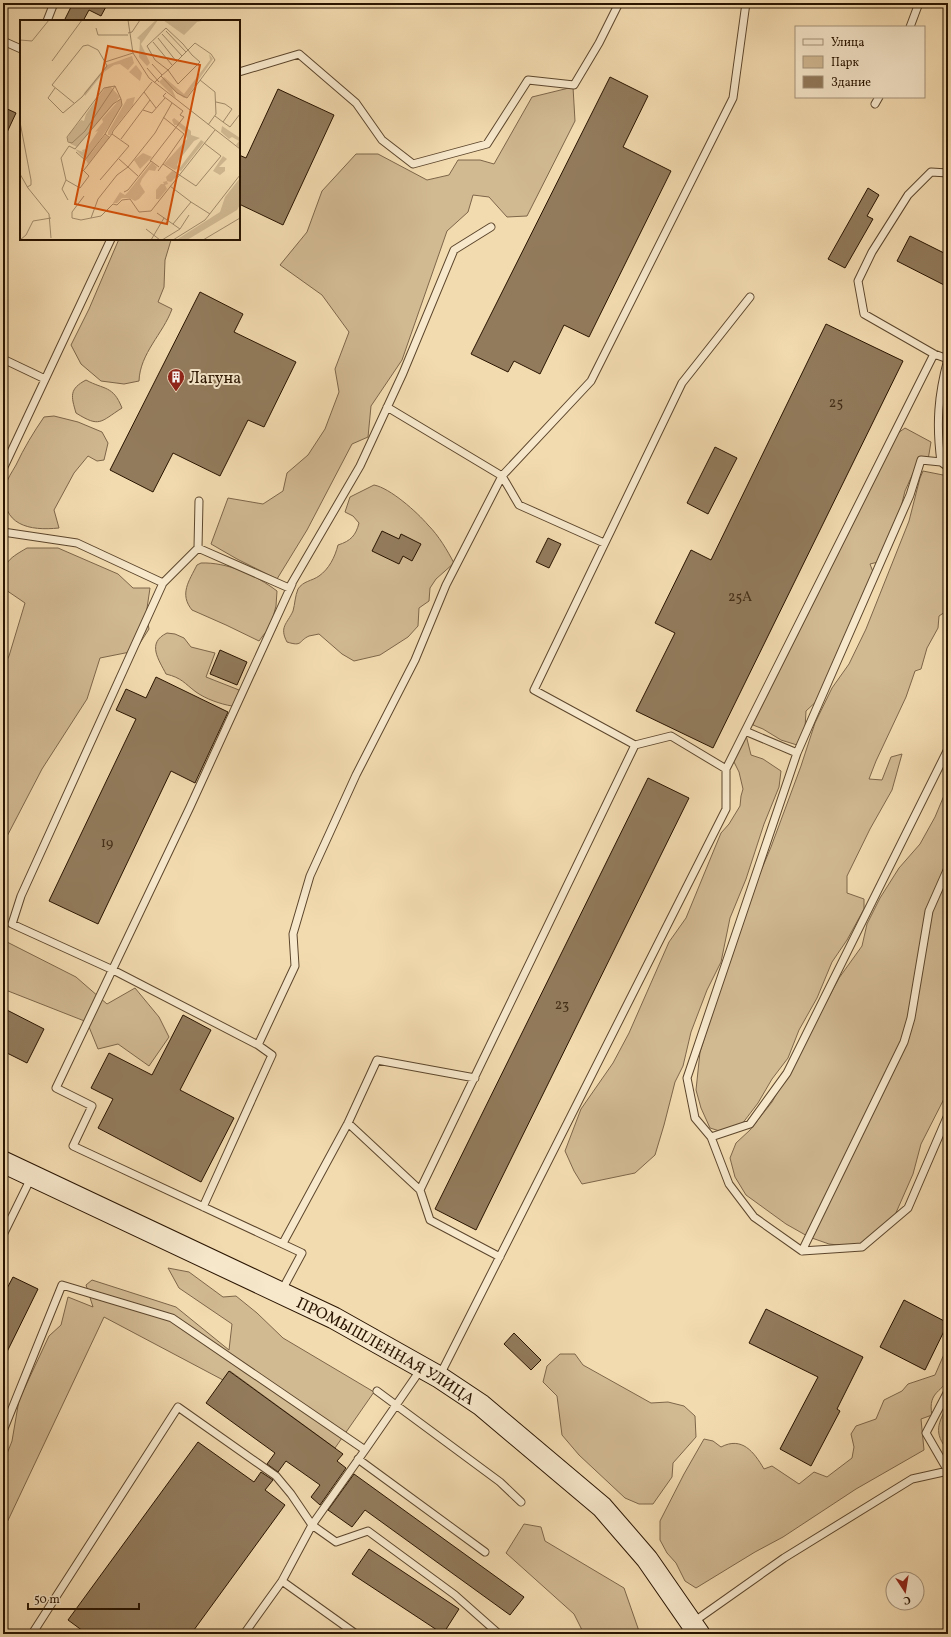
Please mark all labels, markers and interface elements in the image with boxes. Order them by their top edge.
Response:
inset map [20,20,240,240]
legend [795,26,925,98]
text: Улица [831,35,864,51]
text: Парк [831,55,859,71]
text: Здание [831,75,871,91]
building icon: Лагуна [166,367,186,392]
place label: Лагуна [189,368,241,390]
house number: 25 [829,394,843,413]
house number: 25А [728,588,752,607]
house number: 19 [101,834,113,853]
house number: 23 [555,996,569,1015]
street label: ПРОМЫШЛЕННАЯ УЛИЦА [292,1293,479,1411]
north arrow [885,1571,925,1611]
scale bar [28,1585,139,1611]
text: С [902,1591,912,1607]
text: 50 m [34,1592,60,1608]

